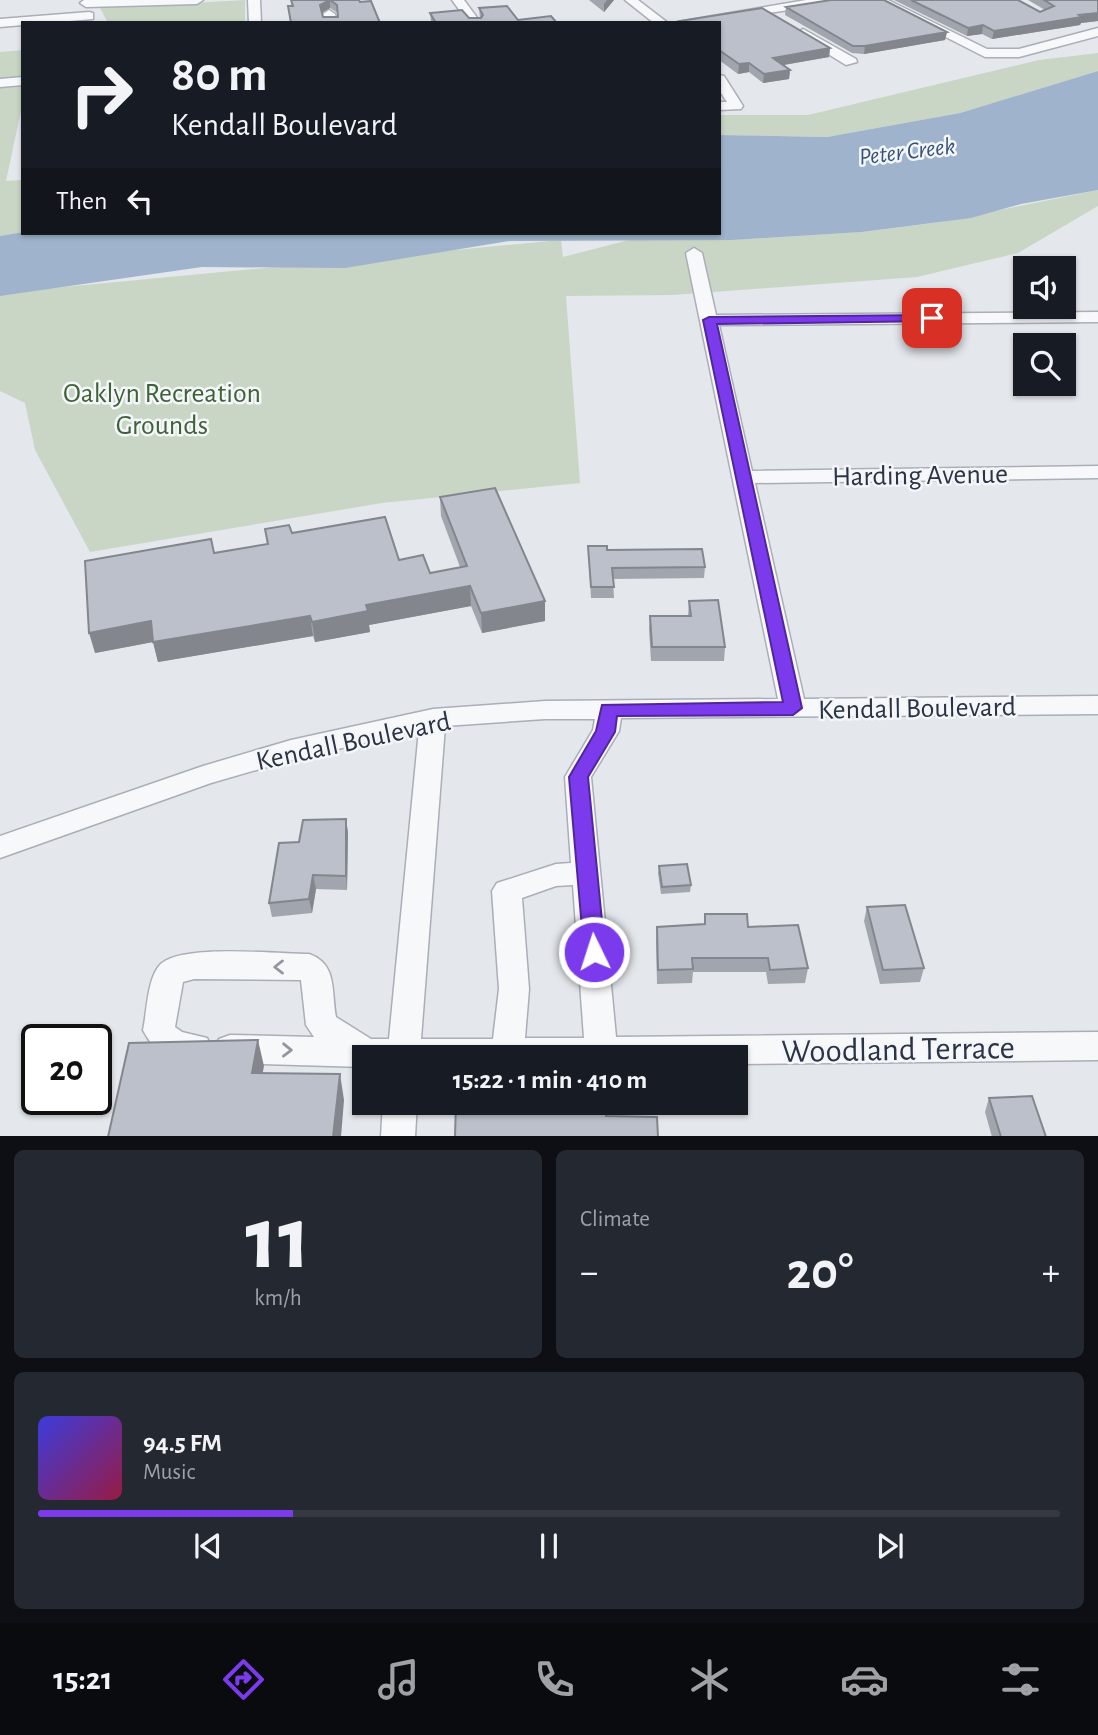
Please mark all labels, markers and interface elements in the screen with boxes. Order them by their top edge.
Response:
icon: right [56,49,147,140]
text: 80 m [171,51,268,100]
text: Kendall Boulevard [171,109,397,141]
water label: Peter Creek [858,134,957,170]
icon: left [121,182,159,220]
text: Then [56,188,107,214]
map controls [1013,256,1076,396]
button: sound [1013,256,1076,319]
pin [902,288,962,348]
icon: arrive [913,299,951,337]
button: search [1013,333,1076,396]
park label: Oaklyn Recreation Grounds [63,380,261,440]
street label: Harding Avenue [832,460,1008,492]
street label: Kendall Boulevard [818,693,1016,725]
street label: Kendall Boulevard [254,708,453,776]
position arrow [557,915,631,989]
one-way arrow [274,959,284,975]
speed limit sign: 20 [21,1024,112,1115]
street label: Woodland Terrace [781,1032,1015,1069]
one-way arrow [282,1042,293,1058]
text: 15:22 · 1 min · 410 m [453,1067,647,1093]
text: 11 [245,1194,311,1285]
text: Climate [580,1208,650,1231]
text: 20° [787,1246,853,1298]
text: − [580,1254,598,1292]
text: + [1042,1254,1060,1292]
text: km/h [254,1287,302,1310]
text: 94.5 FM [143,1430,222,1456]
text: Music [143,1461,195,1484]
icon: previous [189,1527,227,1565]
icon: pause [530,1527,568,1565]
icon: next [871,1527,909,1565]
icon: directions [219,1655,268,1704]
icon: music [374,1655,423,1704]
icon: phone [530,1655,579,1704]
icon: climate [685,1655,734,1704]
icon: car [840,1655,889,1704]
icon: filters [996,1655,1045,1704]
text: 15:21 [53,1663,112,1695]

